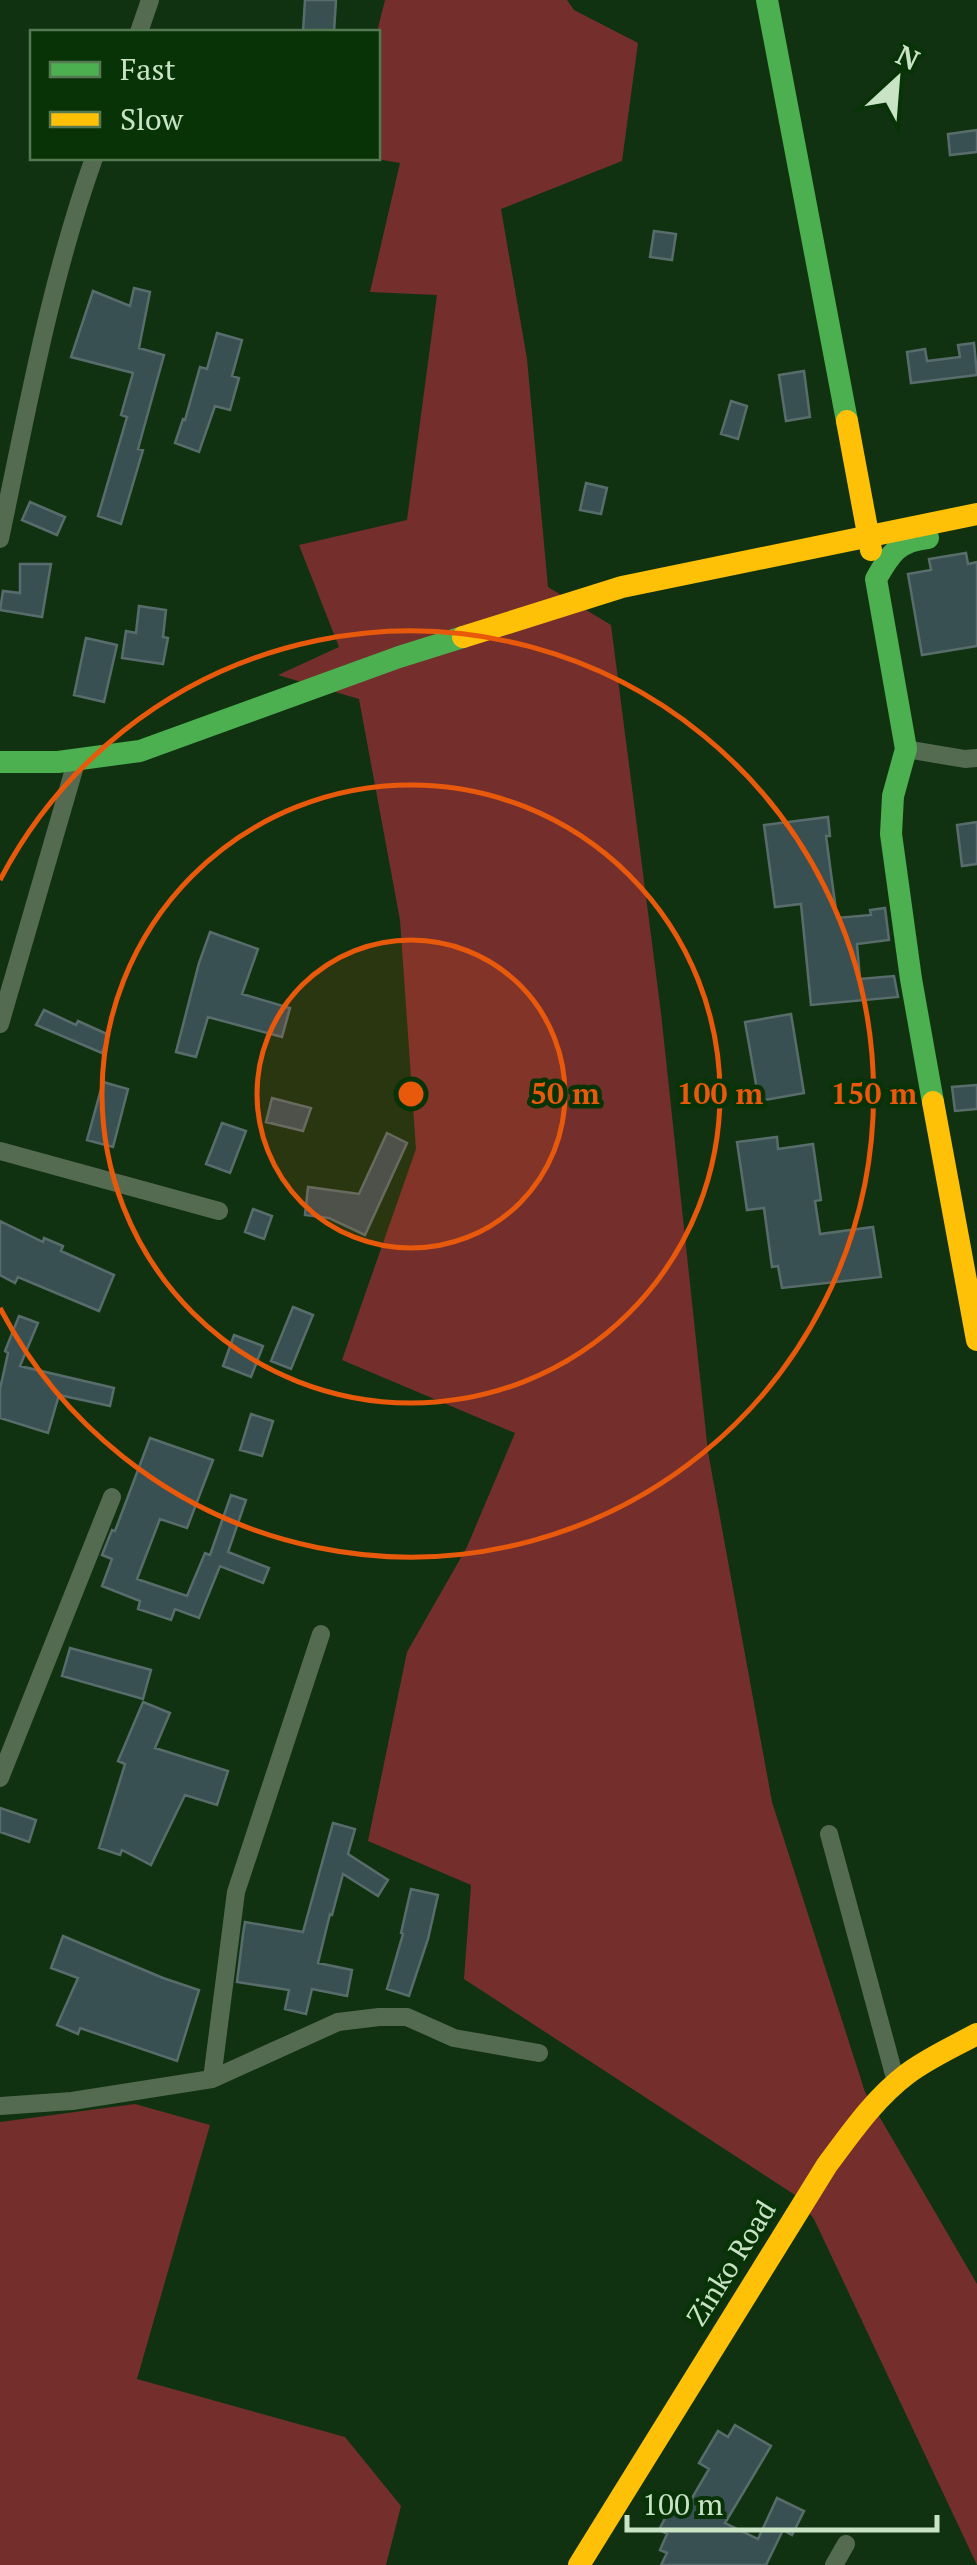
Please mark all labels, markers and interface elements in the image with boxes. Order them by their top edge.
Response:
legend [30,30,380,160]
north arrow [847,30,947,130]
text: N [891,36,926,78]
text: Fast [120,49,176,89]
text: Slow [120,99,184,139]
text: 50 m [530,1073,600,1113]
text: 100 m [677,1073,764,1113]
text: 150 m [831,1073,918,1113]
centre of rings [393,1076,429,1112]
street label: Zinko Road [678,2193,784,2332]
scale bar [627,2470,937,2532]
text: 100 m [642,2484,723,2524]

